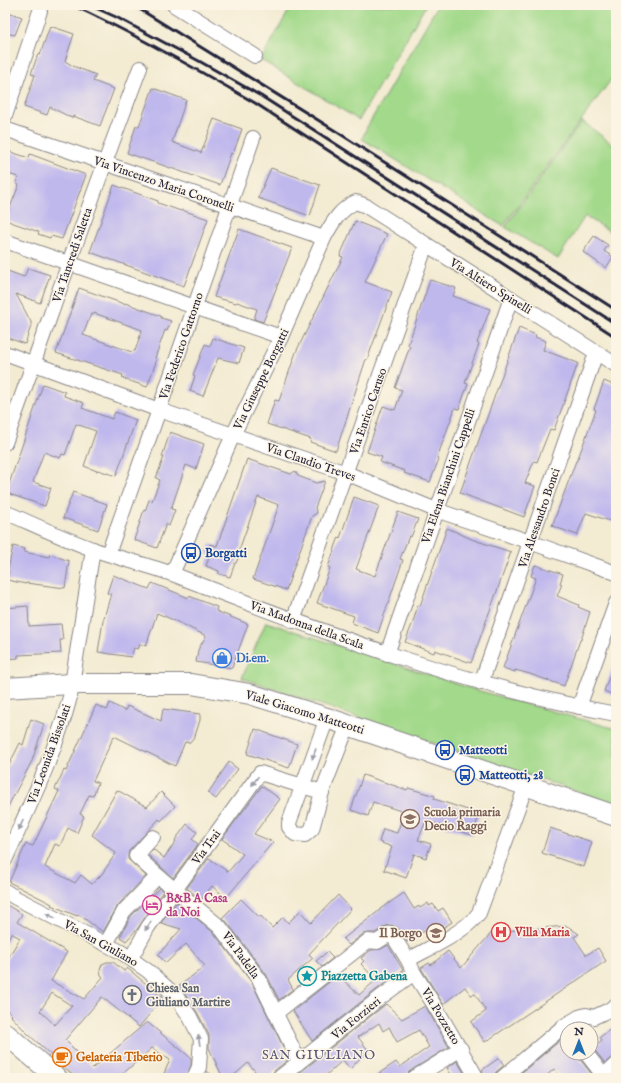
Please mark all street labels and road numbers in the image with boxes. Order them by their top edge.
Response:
street label: Via Vincenzo Maria Coronelli [91,153,236,216]
street label: Via Tancredi Saletta [49,205,96,305]
street label: Via Altiero Spinelli [446,255,535,319]
street label: Via Federico Gattorno [156,290,207,403]
street label: Via Giuseppe Borgatti [230,326,293,434]
street label: Via Enrico Caruso [346,365,390,457]
street label: Via Elena Bianchini Cappelli [418,407,480,547]
street label: Via Claudio Treves [263,440,357,485]
street label: Via Alessandro Bonci [515,466,564,571]
street label: Via Madonna della Scala [247,598,367,653]
street label: Viale Giacomo Matteotti [243,687,366,738]
street label: Via Leonida Bissolati [24,702,74,807]
street label: Via Trai [188,827,224,868]
street label: Via San Giuliano [60,916,141,970]
street label: Via Padella [218,928,263,982]
street label: Via Pozzetto [417,984,464,1048]
street label: Via Forzieri [328,994,384,1043]

